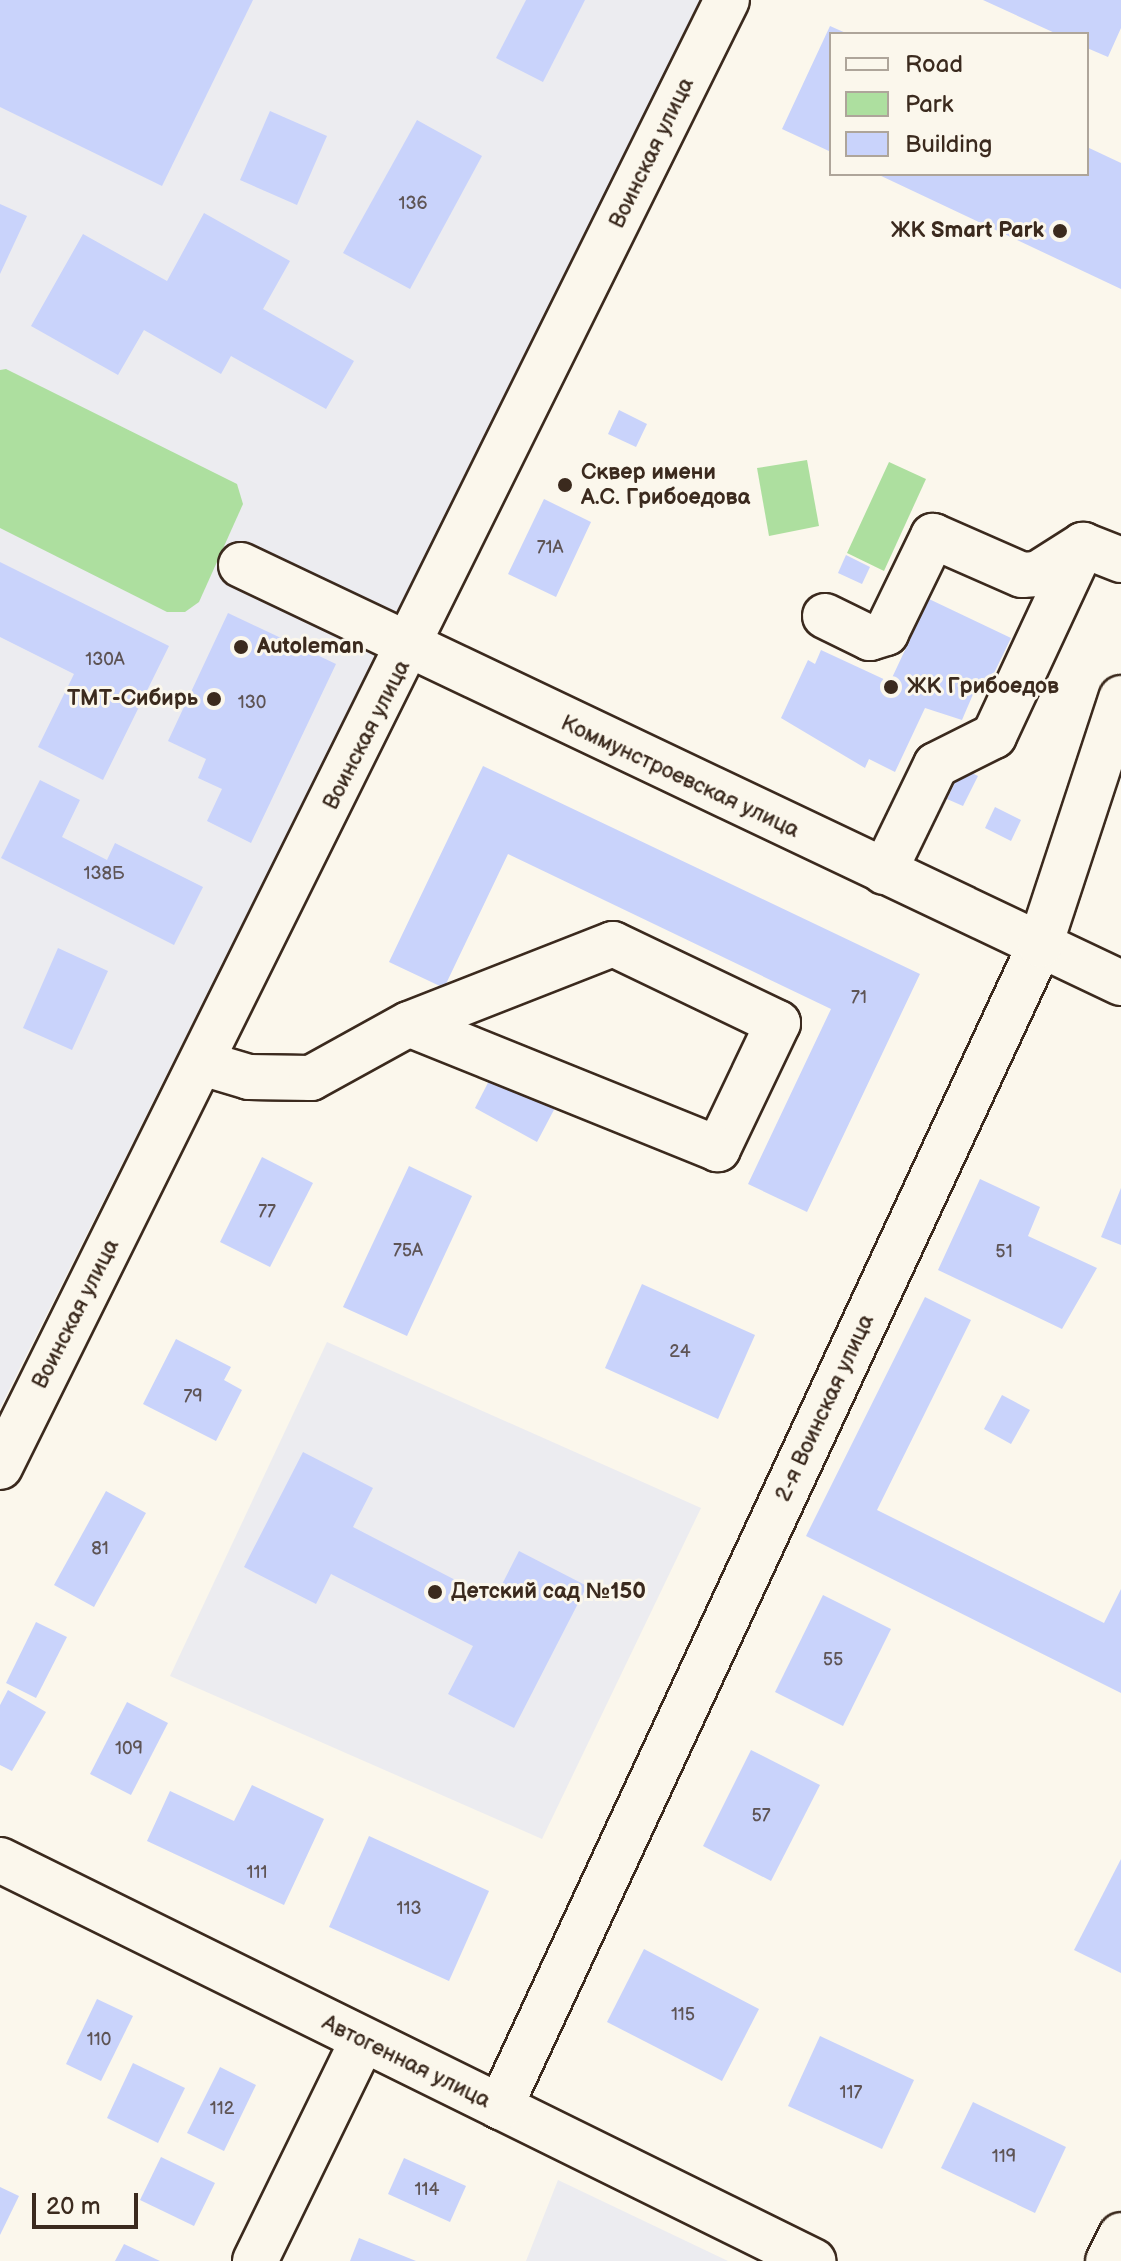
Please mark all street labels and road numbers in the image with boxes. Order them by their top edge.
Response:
street label: Воинская улица [604,73,700,233]
street label: Воинская улица [318,656,416,814]
street label: Коммунстроевская улица [557,710,803,844]
street label: Воинская улица [27,1235,125,1393]
street label: 2-я Воинская улица [770,1310,880,1506]
street label: Автогенная улица [318,2010,494,2114]

